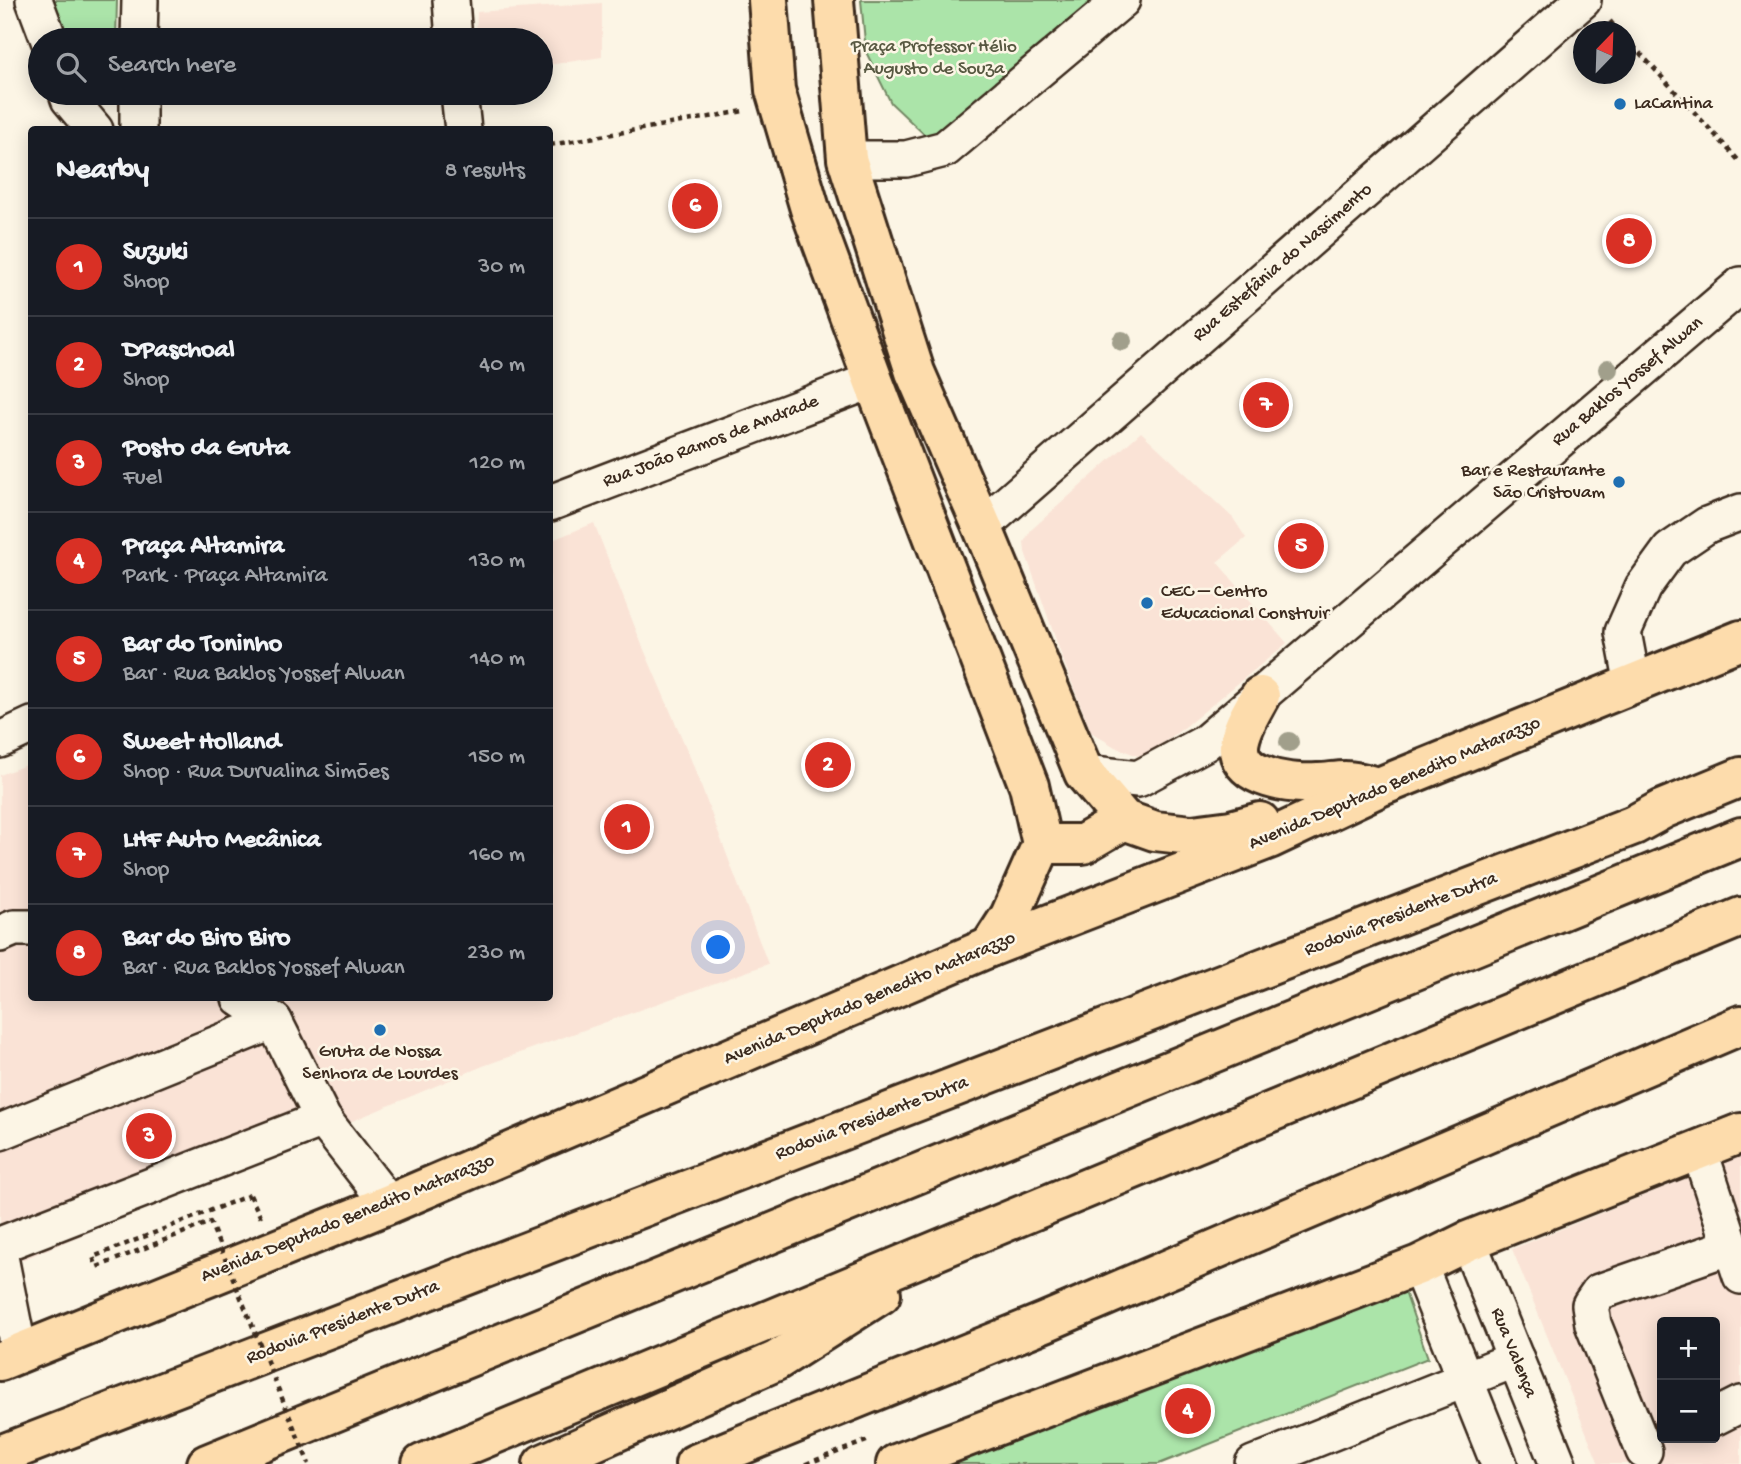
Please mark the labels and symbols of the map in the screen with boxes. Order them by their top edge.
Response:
north arrow [1573,21,1636,84]
park label: Praça Professor Hélio Augusto de Souza [850,36,1017,81]
place label: LaCantina [1634,93,1714,116]
marker: LaCantina [1612,96,1628,112]
street label: Rua Estefânia do Nascimento [1188,179,1378,347]
pin: 6 [672,180,718,232]
pin: 8 [1606,215,1652,267]
street label: Rua Baklos Yossef Alwan [1548,312,1708,452]
pin: 7 [1243,379,1289,431]
street label: Rua João Ramos de Andrade [600,390,822,494]
place label: Bar e Restaurante São Cristovam [1460,460,1605,505]
marker: Bar e Restaurante São Cristovam [1611,474,1627,490]
pin: 5 [1278,520,1324,572]
place label: CEC – Centro Educacional Construir [1161,581,1331,626]
marker: CEC – Centro Educacional Construir [1139,595,1155,611]
street label: Avenida Deputado Benedito Matarazzo [1246,712,1544,856]
pin: 2 [805,739,851,791]
pin: 1 [604,801,650,853]
street label: Rodovia Presidente Dutra [1301,867,1502,962]
street label: Avenida Deputado Benedito Matarazzo [721,927,1019,1071]
your location [701,930,735,964]
marker: Gruta de Nossa Senhora de Lourdes [372,1022,388,1038]
place label: Gruta de Nossa Senhora de Lourdes [302,1041,459,1086]
street label: Rodovia Presidente Dutra [772,1071,973,1166]
pin: 3 [126,1110,172,1162]
street label: Avenida Deputado Benedito Matarazzo [198,1149,498,1289]
street label: Rodovia Presidente Dutra [243,1275,444,1370]
street label: Rua Valença [1485,1305,1542,1403]
pin: 4 [1165,1385,1211,1437]

